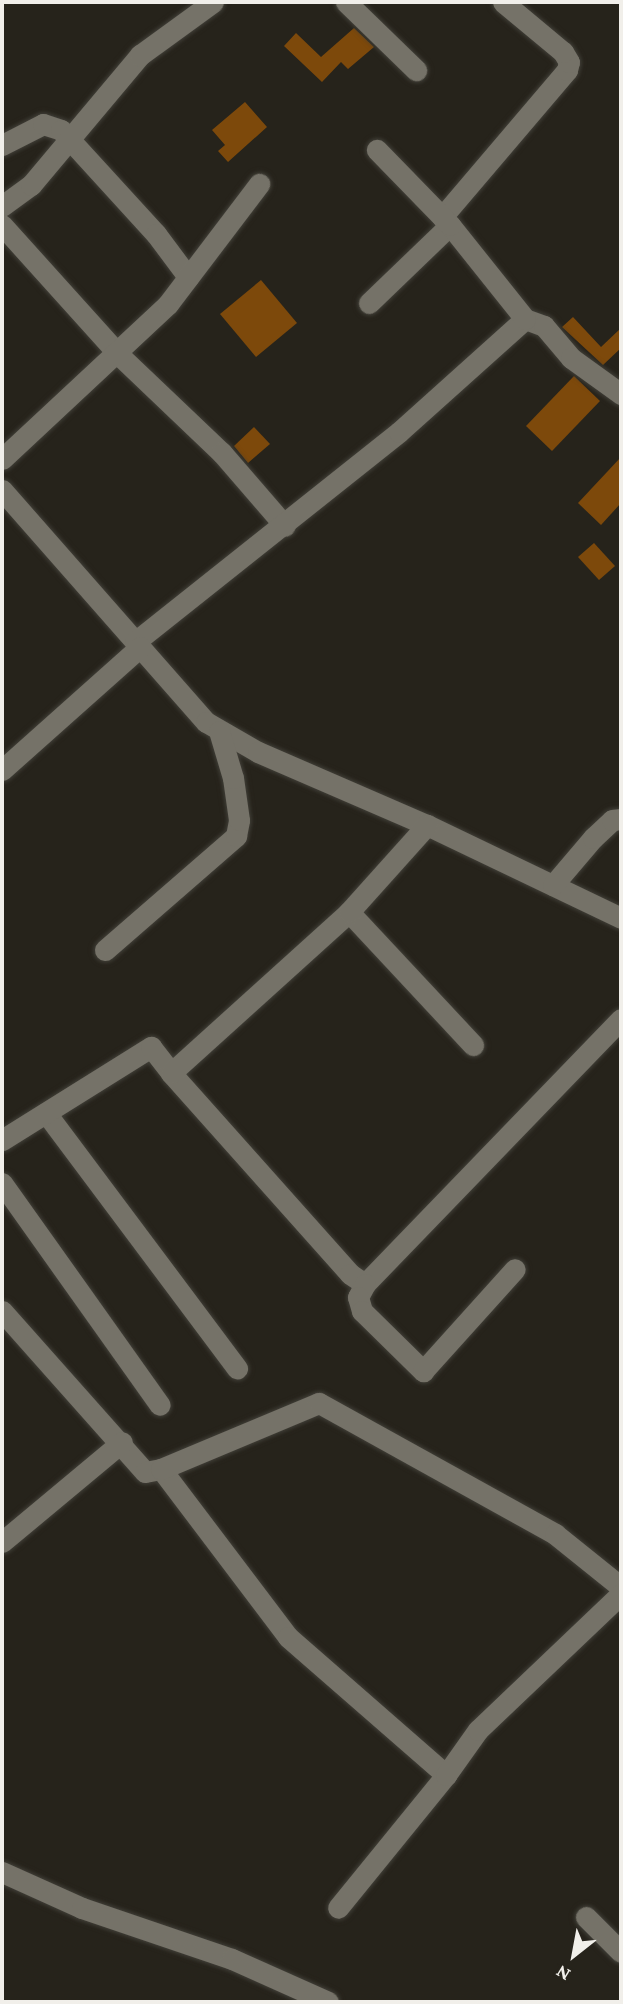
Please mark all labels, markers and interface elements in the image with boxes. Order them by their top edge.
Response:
north arrow [539,1920,609,1990]
text: N [552,1961,574,1986]

